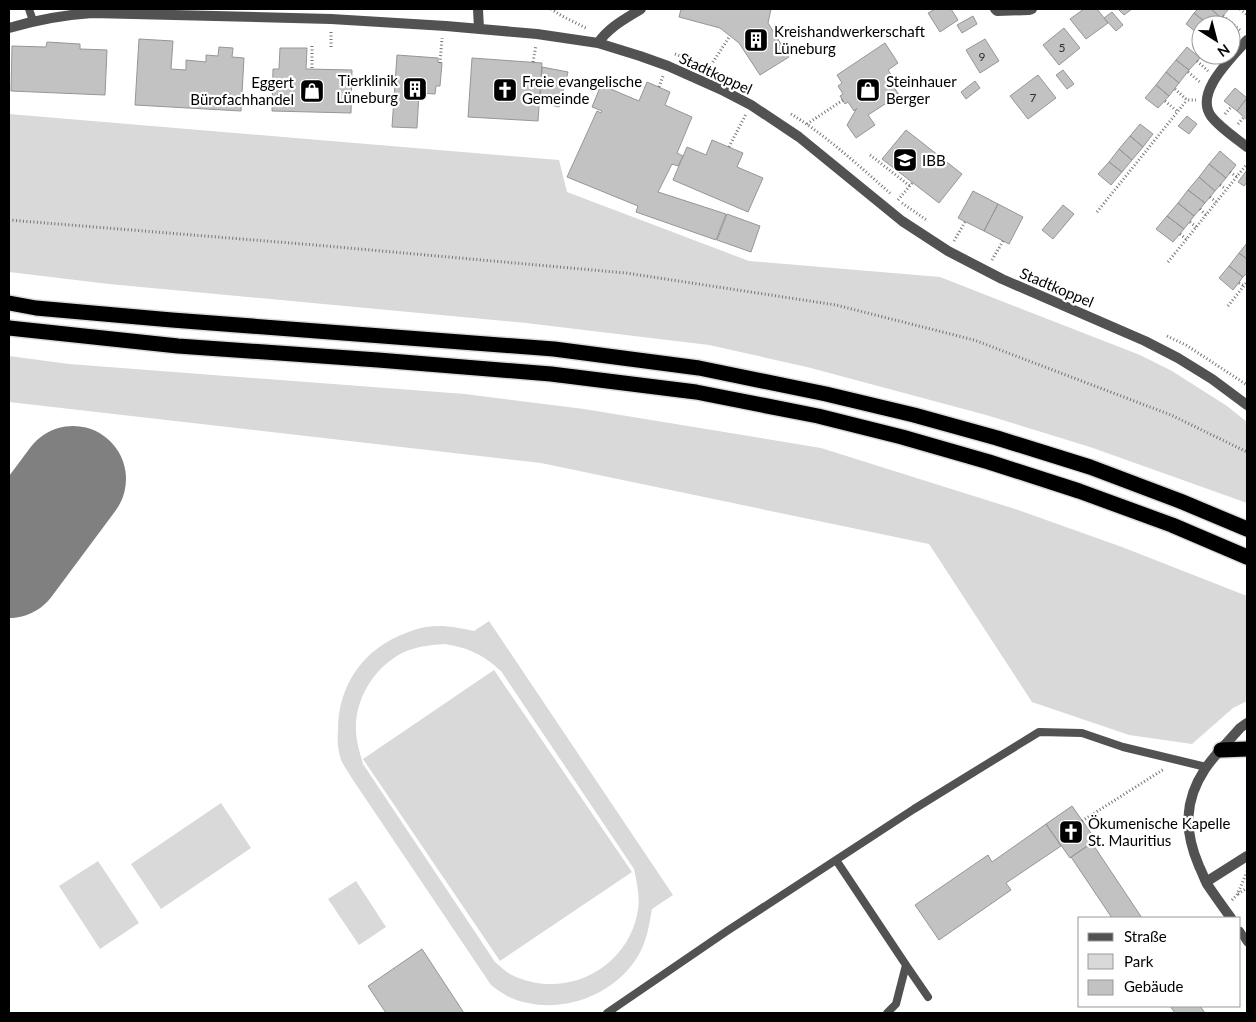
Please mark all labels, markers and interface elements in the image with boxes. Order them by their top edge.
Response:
north arrow [1191,15,1241,65]
place label: Kreishandwerkerschaft Lüneburg [774,22,926,57]
building icon: Kreishandwerkerschaft Lüneburg [743,27,769,53]
house number: 5 [1059,40,1066,55]
text: N [1215,41,1233,61]
street label: Stadtkoppel [677,48,755,98]
house number: 9 [979,49,986,64]
place label: Tierklinik Lüneburg [336,71,398,106]
place label: Freie evangelische Gemeinde [522,72,642,107]
place label: Steinhauer Berger [886,72,957,107]
place label: Eggert Bürofachhandel [190,73,295,108]
building icon: Tierklinik Lüneburg [402,76,428,102]
church icon: Freie evangelische Gemeinde [492,77,518,103]
shop icon: Steinhauer Berger [855,77,881,103]
shop icon: Eggert Bürofachhandel [299,78,325,104]
house number: 7 [1030,90,1037,105]
school or university icon: IBB [892,147,918,173]
place label: IBB [922,151,946,169]
street label: Stadtkoppel [1017,263,1097,311]
place label: Ökumenische Kapelle St. Mauritius [1088,814,1231,849]
church icon: Ökumenische Kapelle St. Mauritius [1058,819,1084,845]
legend [1078,917,1241,1007]
text: Straße [1124,927,1167,945]
text: Park [1124,952,1154,970]
text: Gebäude [1124,977,1183,995]

